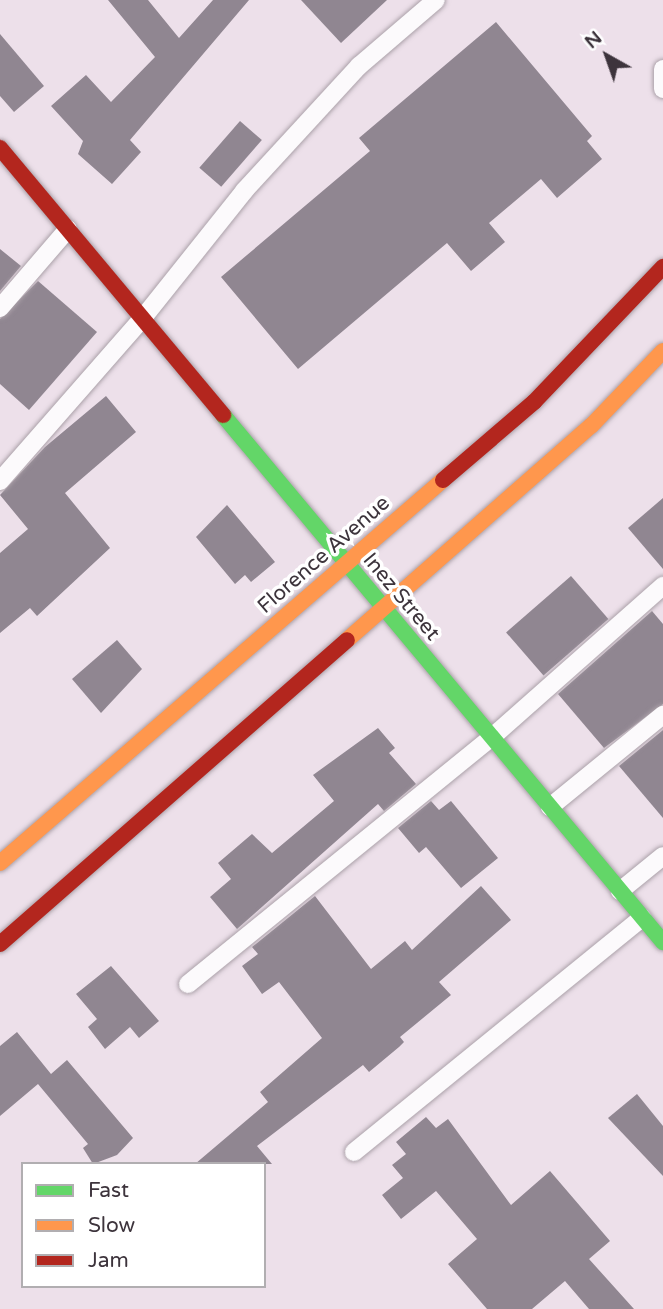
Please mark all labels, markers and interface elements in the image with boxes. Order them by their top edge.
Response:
north arrow [572,21,642,91]
text: N [581,27,606,53]
street label: Florence Avenue [253,491,395,619]
street label: Inez Street [357,548,445,646]
legend [21,1162,266,1288]
text: Fast [88,1178,129,1203]
text: Slow [88,1213,135,1238]
text: Jam [88,1248,129,1273]

